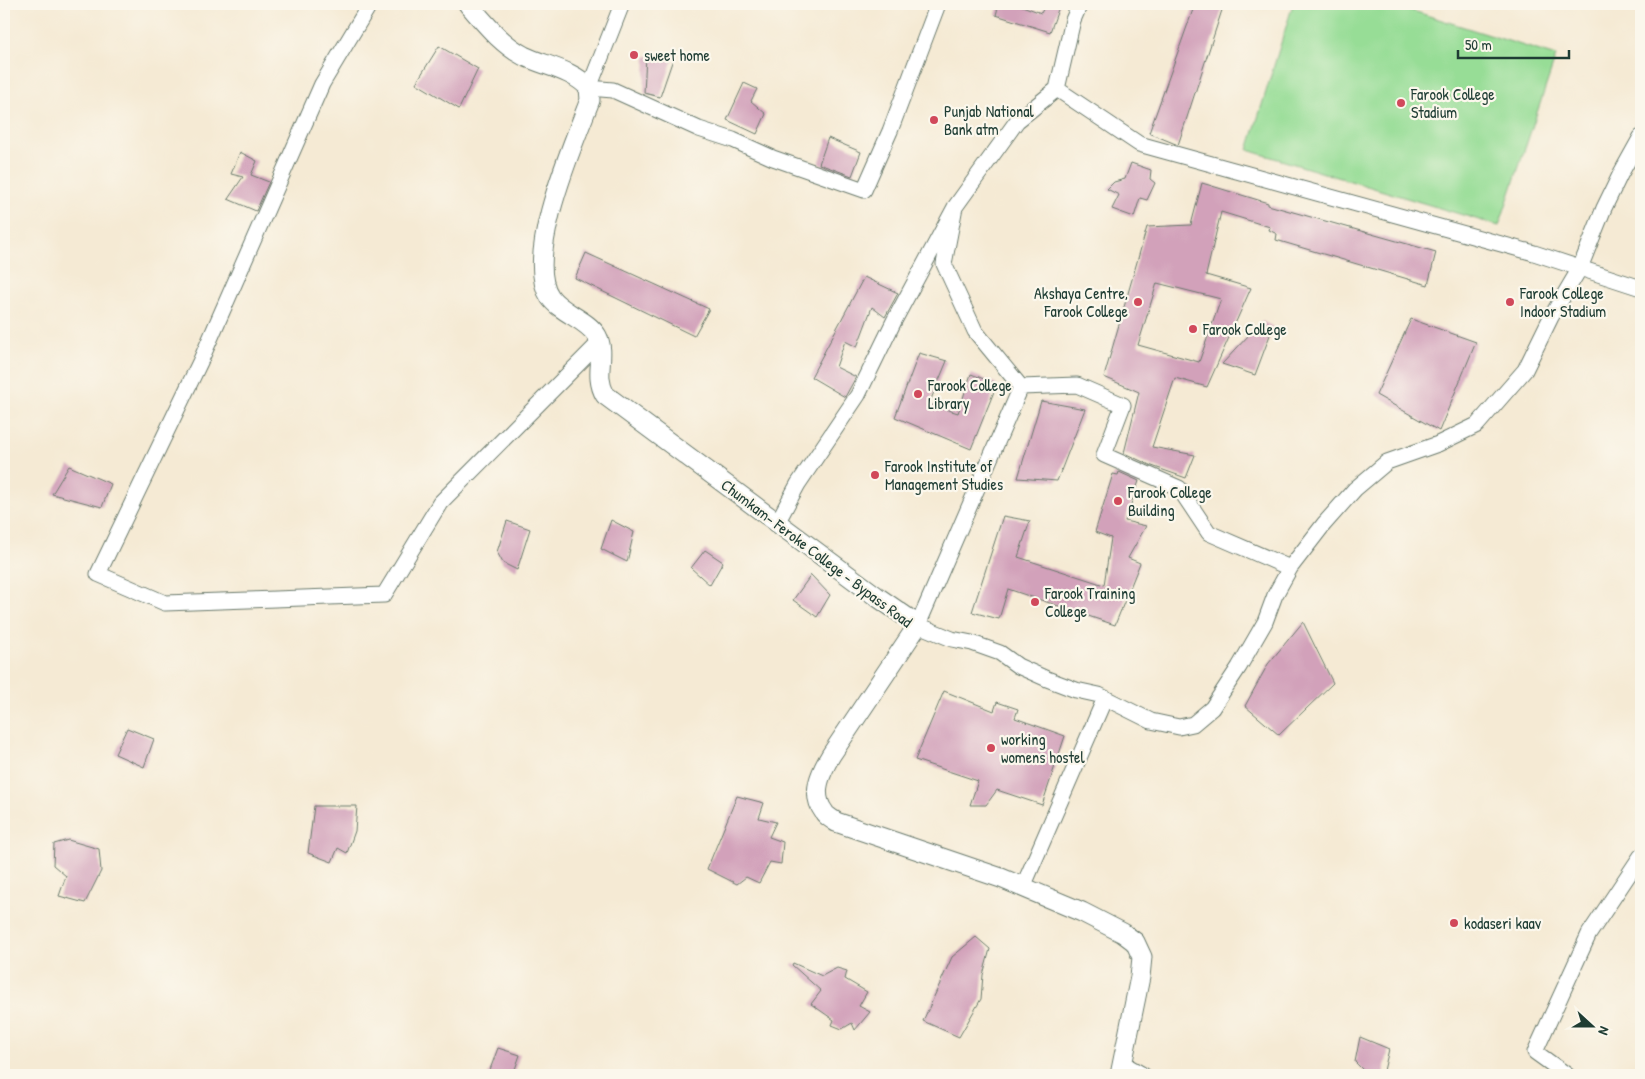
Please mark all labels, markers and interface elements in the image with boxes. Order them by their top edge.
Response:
scale bar [1458,28,1569,60]
text: 50 m [1465,34,1492,55]
place label: sweet home [644,44,711,66]
marker: sweet home [628,49,640,61]
place label: Farook College Stadium [1410,83,1495,123]
marker: Farook College Stadium [1395,97,1407,109]
place label: Punjab National Bank atm [944,100,1034,140]
marker: Punjab National Bank atm [928,114,940,126]
place label: Akshaya Centre, Farook College [1034,282,1129,322]
place label: Farook College Indoor Stadium [1519,282,1606,322]
marker: Akshaya Centre, Farook College [1132,296,1144,308]
marker: Farook College Indoor Stadium [1504,296,1516,308]
place label: Farook College [1202,318,1287,340]
marker: Farook College [1187,323,1199,335]
place label: Farook College Library [927,374,1012,414]
marker: Farook College Library [912,388,924,400]
place label: Farook Institute of Management Studies [884,455,1003,495]
marker: Farook Institute of Management Studies [869,469,881,481]
street label: Chumkam- Feroke College - Bypass Road [717,474,917,632]
place label: Farook College Building [1127,481,1212,521]
marker: Farook College Building [1112,495,1124,507]
place label: Farook Training College [1044,582,1135,622]
marker: Farook Training College [1029,596,1041,608]
place label: working womens hostel [1001,728,1085,768]
marker: working womens hostel [985,742,997,754]
place label: kodaseri kaav [1464,912,1542,934]
marker: kodaseri kaav [1448,917,1460,929]
north arrow [1568,1002,1618,1052]
text: N [1594,1024,1615,1038]

